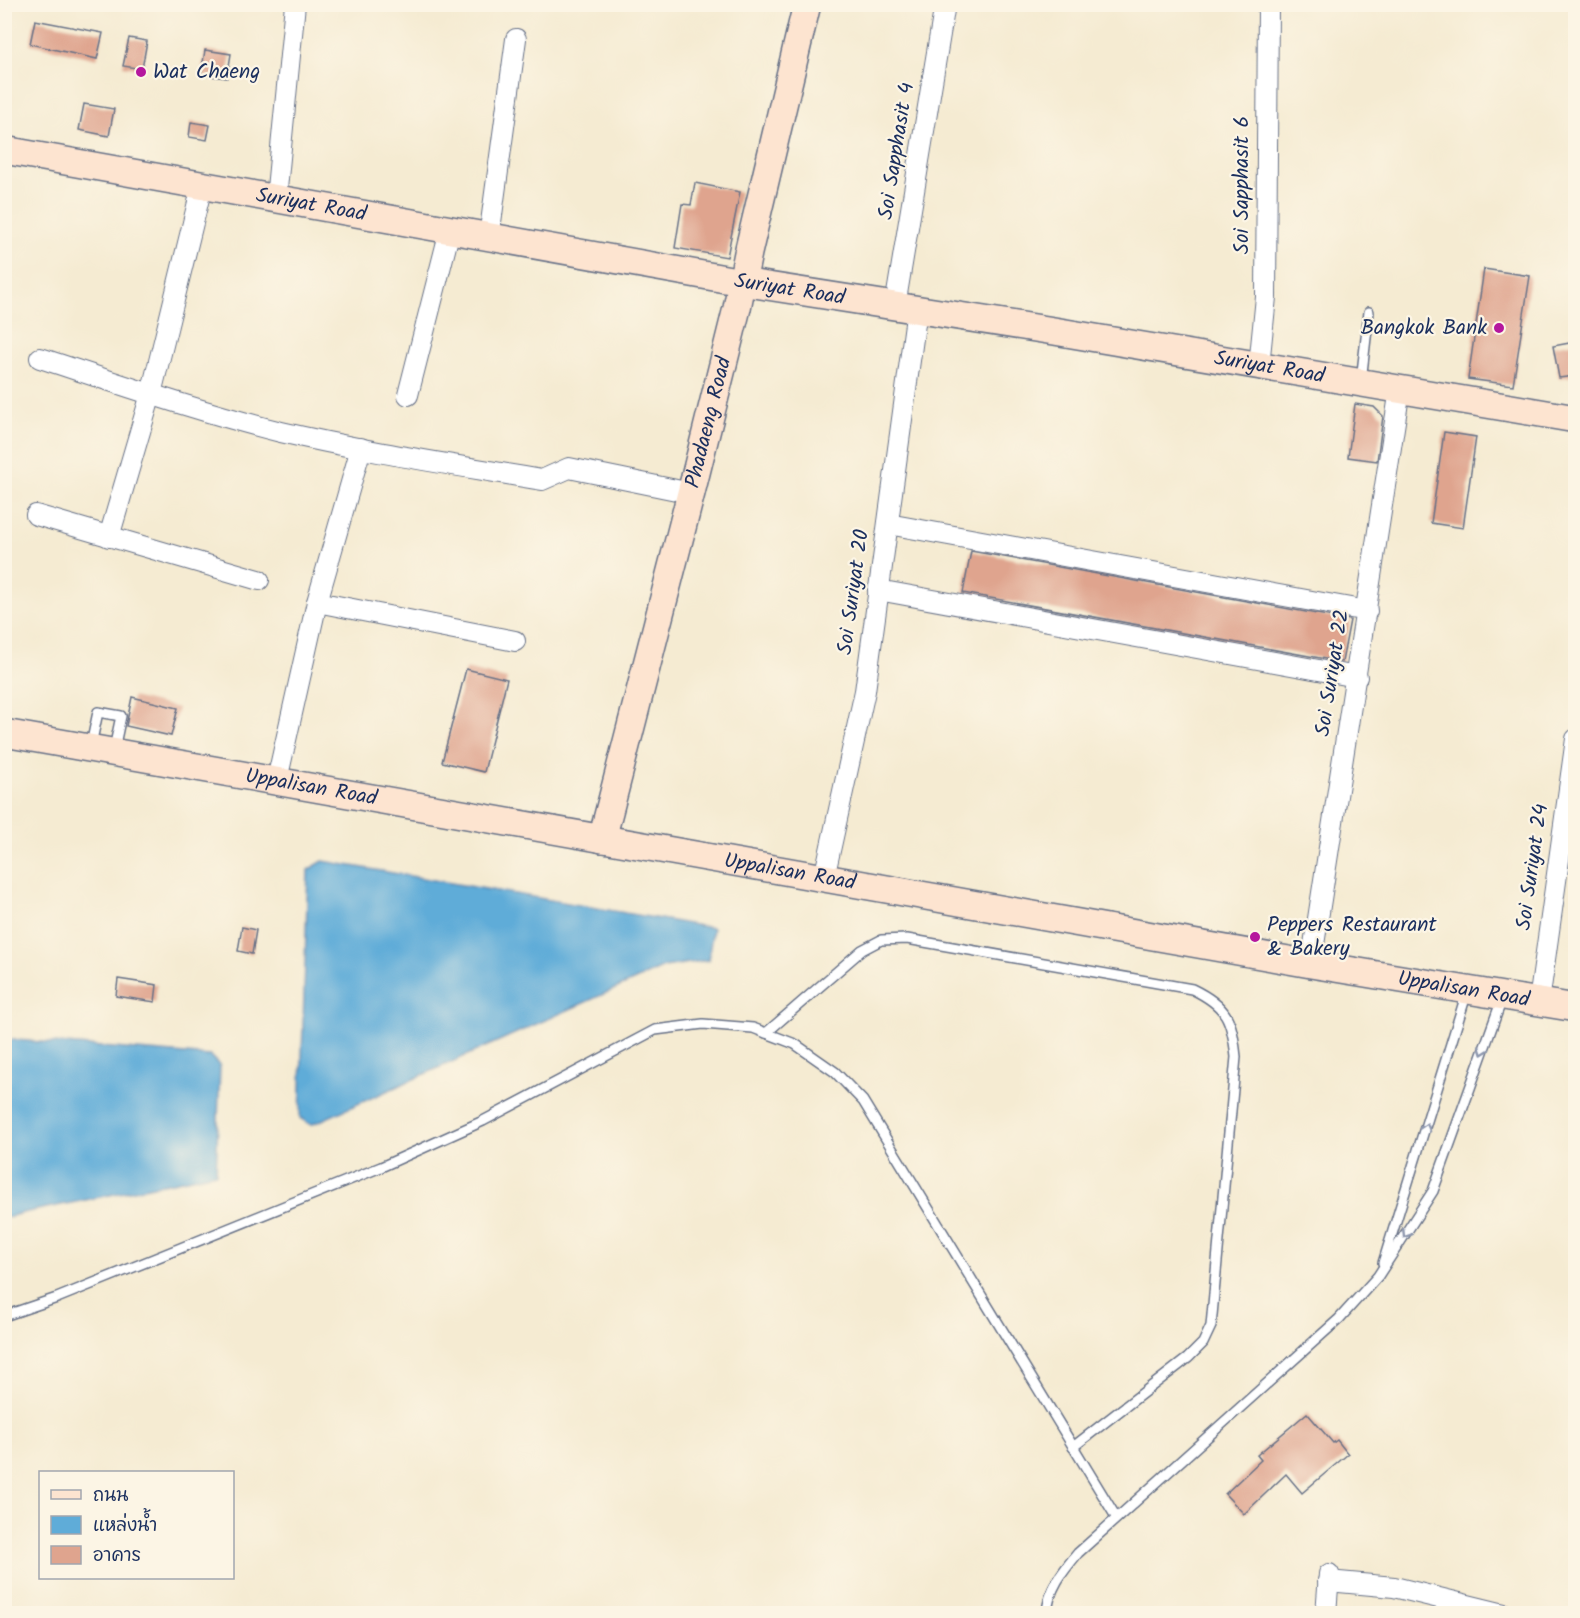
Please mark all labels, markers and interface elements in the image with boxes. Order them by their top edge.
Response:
place label: Wat Chaeng [153,56,260,89]
marker: Wat Chaeng [134,65,148,79]
street label: Soi Sapphasit 4 [870,80,924,222]
street label: Soi Sapphasit 6 [1226,116,1259,254]
street label: Suriyat Road [253,179,369,231]
street label: Suriyat Road [732,264,848,315]
place label: Bangkok Bank [1361,312,1487,345]
marker: Bangkok Bank [1492,321,1506,335]
street label: Suriyat Road [1212,342,1328,393]
street label: Phadaeng Road [676,353,741,491]
street label: Soi Suriyat 20 [829,527,879,657]
street label: Soi Suriyat 22 [1307,607,1359,739]
street label: Uppalisan Road [243,759,380,815]
street label: Soi Suriyat 24 [1508,802,1558,932]
street label: Uppalisan Road [721,844,859,900]
place label: Peppers Restaurant & Bakery [1267,909,1437,966]
marker: Peppers Restaurant & Bakery [1248,930,1262,944]
street label: Uppalisan Road [1395,962,1533,1017]
one-way arrow [1478,1045,1491,1056]
one-way arrow [1419,1122,1431,1133]
one-way arrow [1401,1228,1413,1238]
legend [39,1471,234,1579]
text: ถนน [93,1482,128,1511]
text: แหล่งน้ำ [93,1508,157,1541]
text: อาคาร [93,1542,141,1571]

